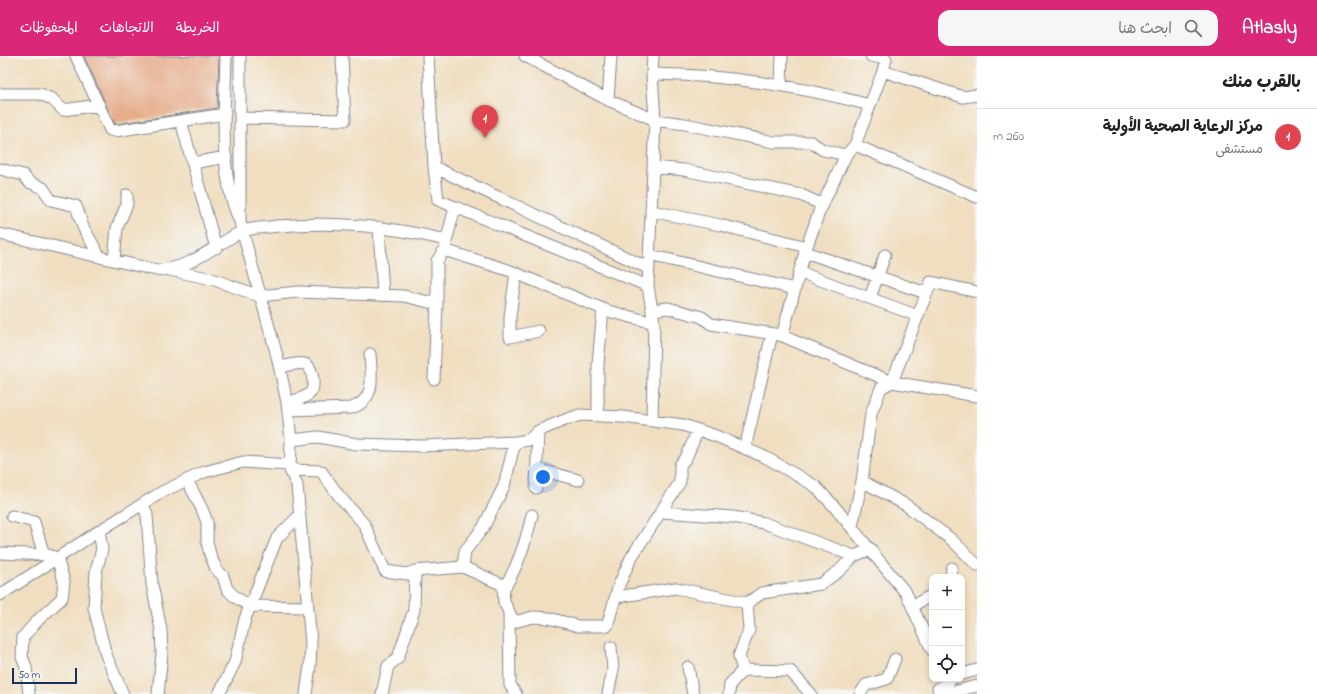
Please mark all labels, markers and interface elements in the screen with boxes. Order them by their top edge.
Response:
search box [938,10,1218,46]
text: Atlasly [1242,15,1297,42]
icon: search [1182,17,1204,39]
text: المحفوظات [20,18,78,39]
text: الاتجاهات [100,18,154,39]
text: الخريطة [176,18,219,39]
text: ابحث هنا [1118,18,1172,40]
text: بالقرب منك [1222,70,1301,95]
pin: 1 [472,105,498,138]
text: مركز الرعاية الصحية الأولية [1103,116,1263,138]
text: 260 m [993,127,1024,146]
text: 1 [1286,127,1290,146]
text: مستشفى [1215,140,1263,159]
your location [533,467,553,487]
map controls [929,574,965,682]
button: + [929,574,965,610]
button: − [929,610,965,646]
button: locate [929,646,965,682]
scale bar [12,666,77,685]
text: 50 m [18,667,40,683]

